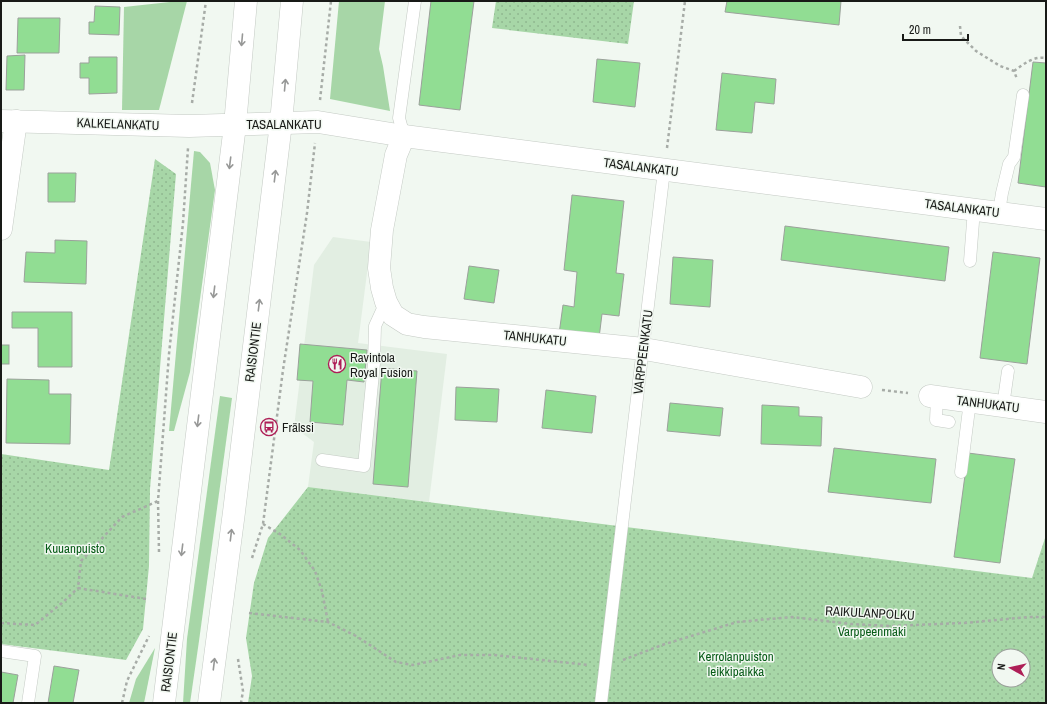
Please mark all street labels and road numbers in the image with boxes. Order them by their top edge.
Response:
street label: KALKELANKATU [76,114,160,134]
street label: TASALANKATU [246,116,322,133]
street label: TASALANKATU [603,154,679,180]
street label: TASALANKATU [924,195,1000,221]
street label: VARPPEENKATU [629,309,657,395]
street label: RAISIONTIE [241,321,265,383]
street label: TANHUKATU [502,326,568,350]
street label: TANHUKATU [955,392,1021,416]
street label: RAIKULANPOLKU [825,602,915,624]
street label: RAISIONTIE [157,631,181,693]

